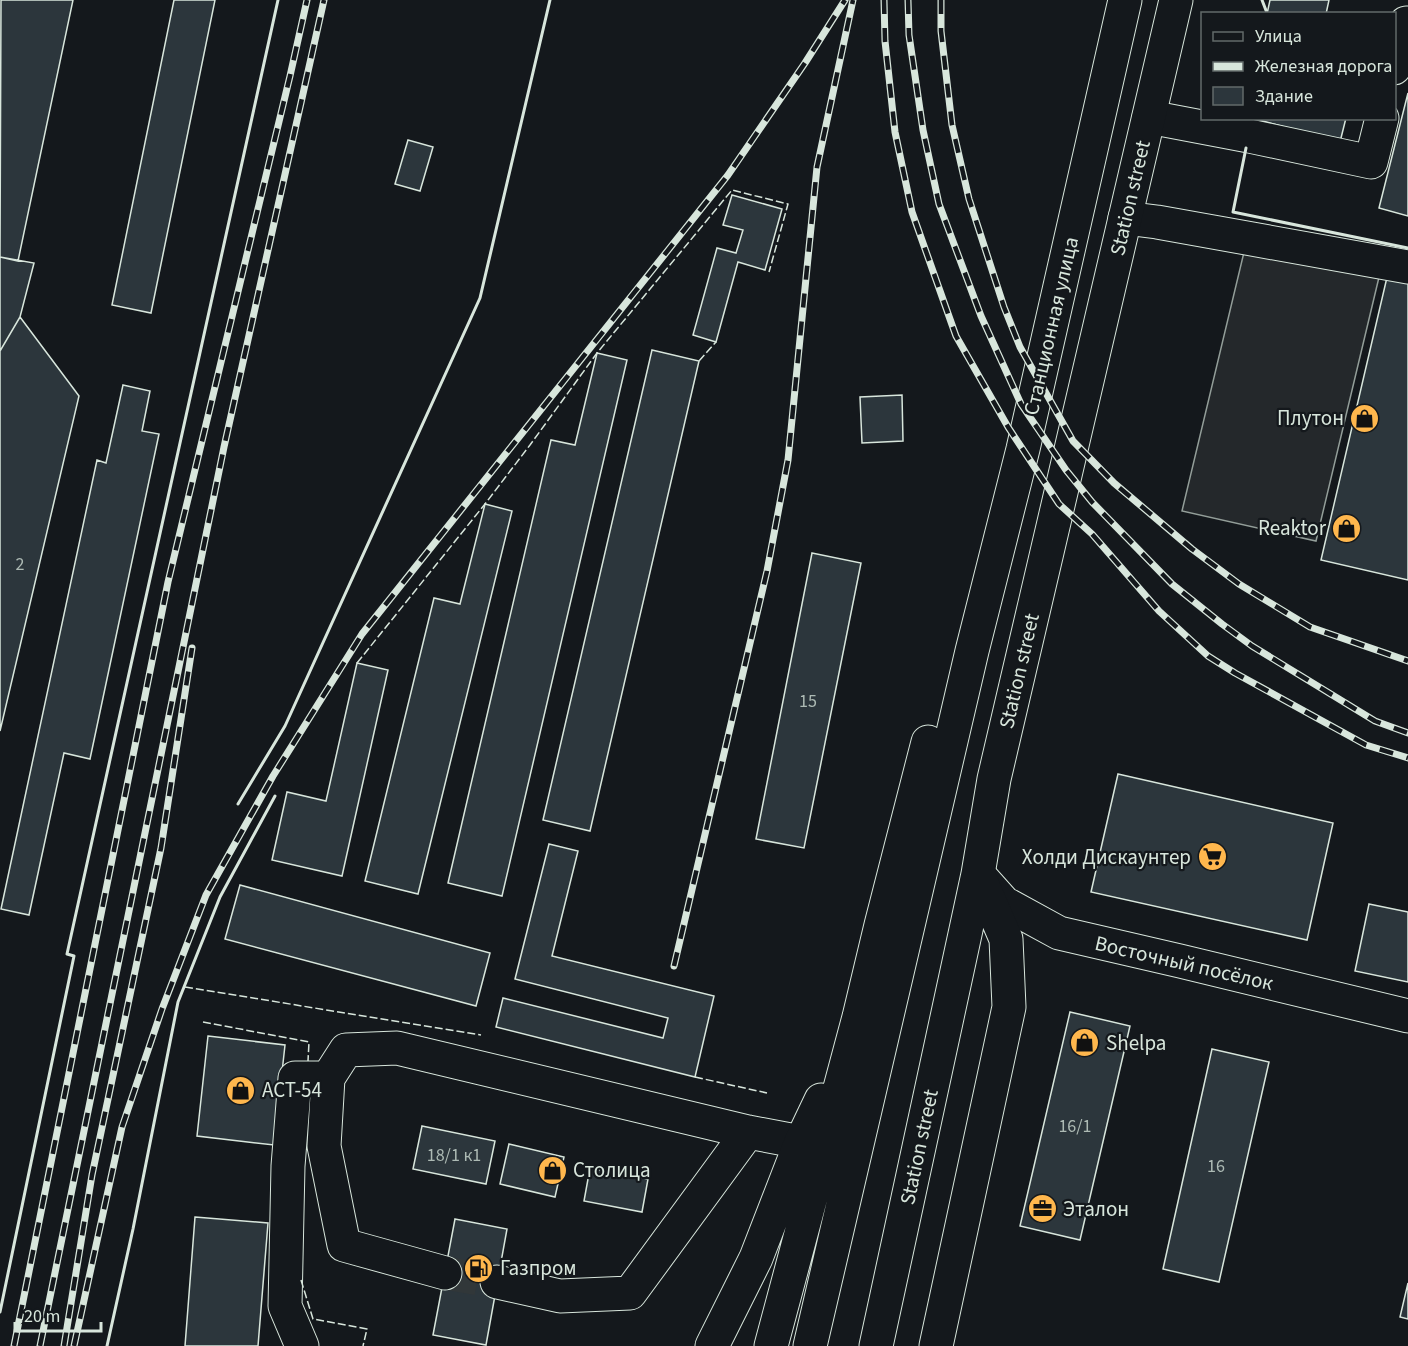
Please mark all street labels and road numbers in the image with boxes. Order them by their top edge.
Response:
street label: Station street [1102,137,1158,259]
street label: Станционная улица [1016,234,1086,418]
street label: Station street [991,610,1047,732]
street label: Восточный посёлок [1092,928,1277,998]
street label: Station street [892,1087,946,1207]

